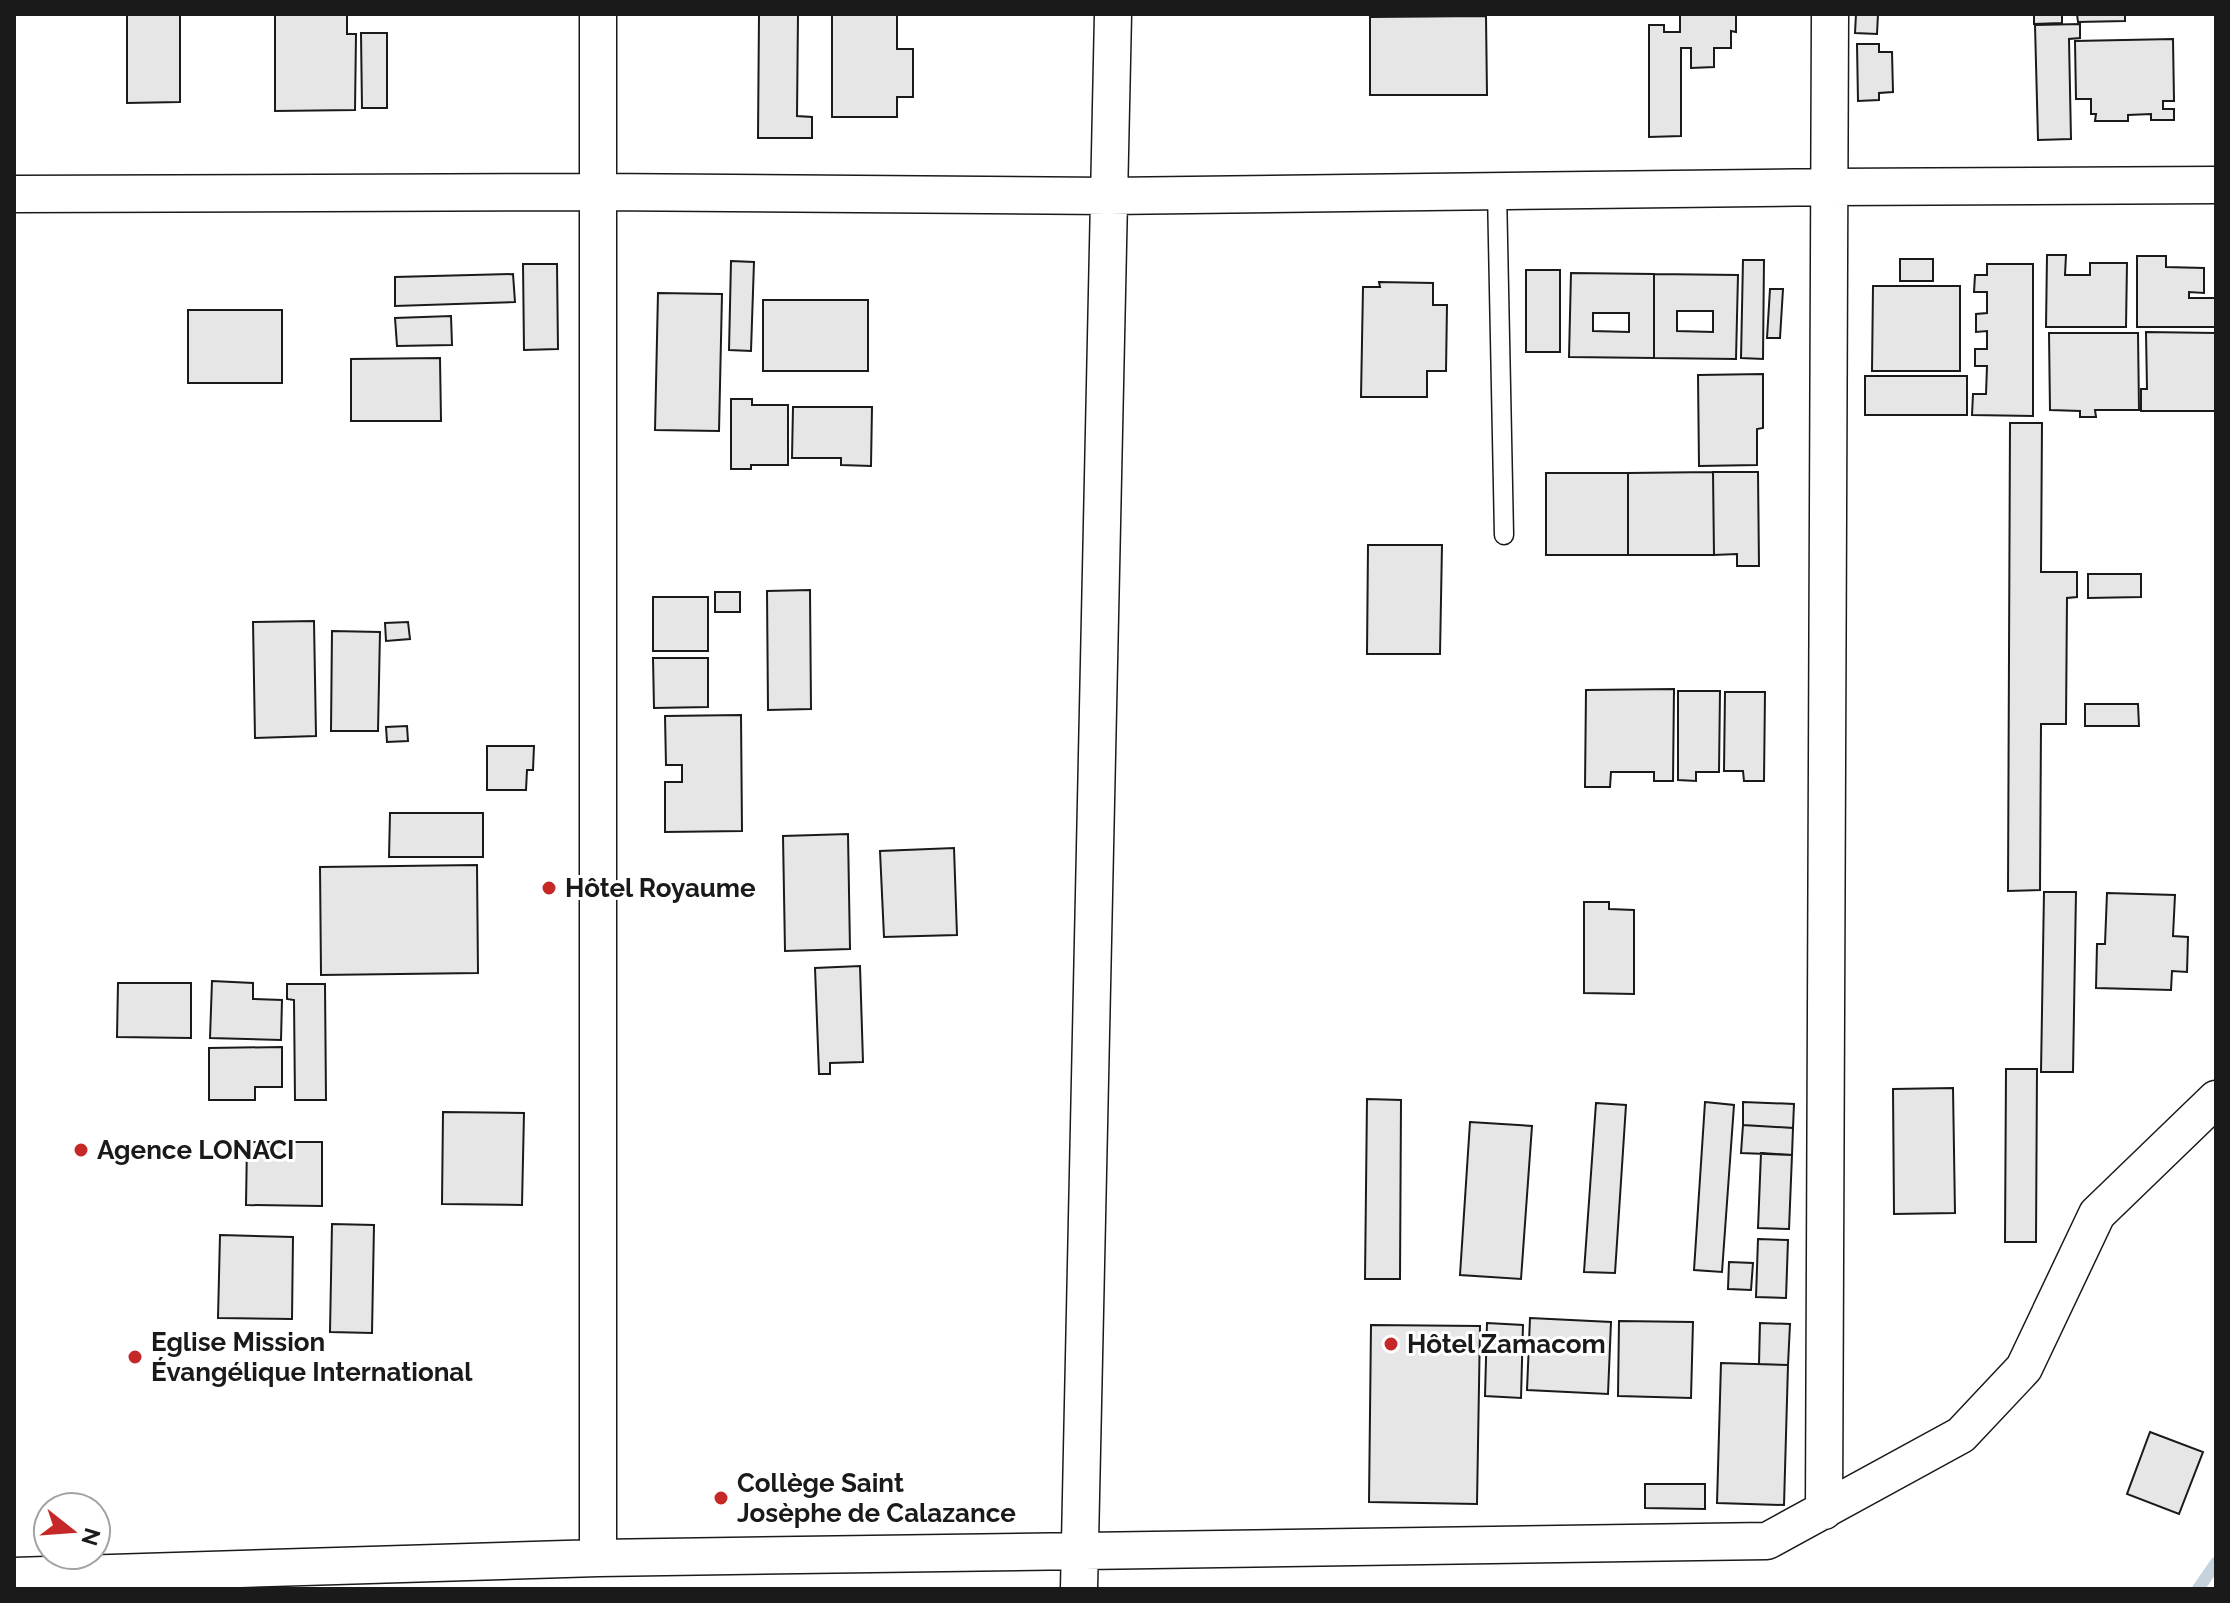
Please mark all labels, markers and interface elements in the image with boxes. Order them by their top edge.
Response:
place label: Hôtel Royaume [565,873,756,903]
marker: Hôtel Royaume [540,879,558,897]
place label: Agence LONACI [97,1135,294,1165]
marker: Agence LONACI [72,1141,90,1159]
place label: Eglise Mission Évangélique International [151,1327,473,1387]
place label: Hôtel Zamacom [1407,1329,1606,1359]
marker: Hôtel Zamacom [1382,1335,1400,1353]
marker: Eglise Mission Évangélique International [126,1348,144,1366]
place label: Collège Saint Josèphe de Calazance [737,1468,1016,1528]
marker: Collège Saint Josèphe de Calazance [712,1489,730,1507]
north arrow [32,1491,112,1571]
text: N [76,1525,106,1549]

